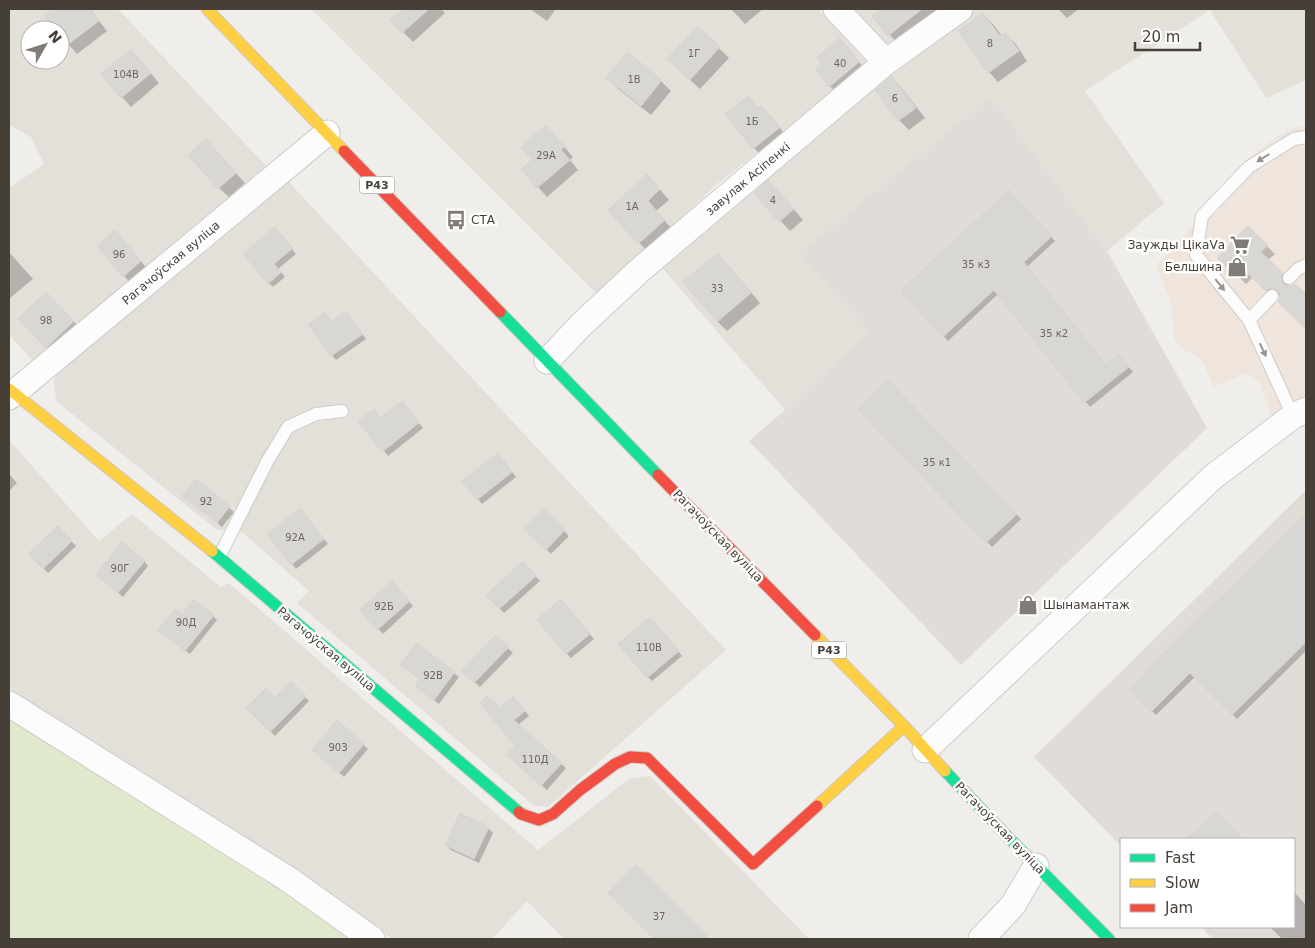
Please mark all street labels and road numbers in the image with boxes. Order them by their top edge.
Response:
street label: завулак Асіпенкі [703,140,793,218]
road number: Р43 [360,176,394,194]
street label: Рагачоўская вуліца [119,218,223,308]
street label: Рагачоўская вуліца [670,487,766,585]
street label: Рагачоўская вуліца [274,604,378,694]
road number: Р43 [812,642,846,658]
street label: Рагачоўская вуліца [952,779,1048,877]

